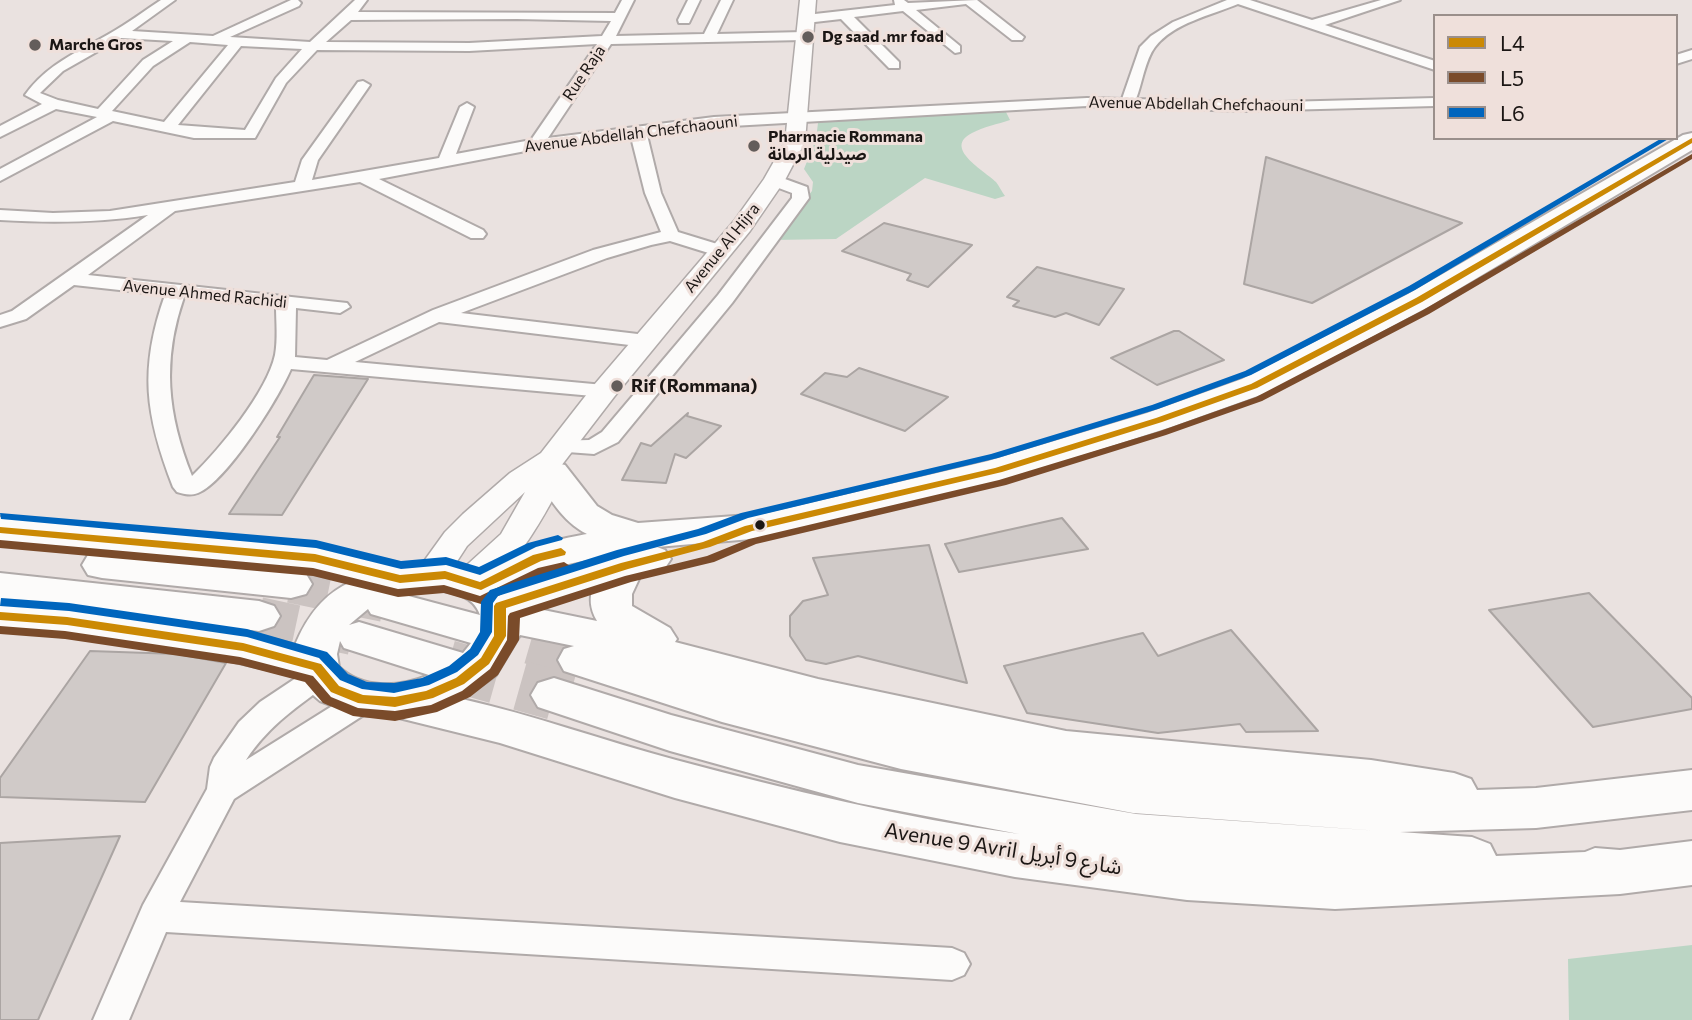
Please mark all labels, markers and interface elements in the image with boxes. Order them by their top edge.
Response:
legend [1433,14,1678,140]
place label: Dg saad .mr foad [822,27,944,47]
marker: Dg saad .mr foad [800,29,816,45]
text: L4 [1500,30,1525,55]
place label: Marche Gros [49,35,142,55]
marker: Marche Gros [27,37,43,53]
street label: Rue Raja [559,42,609,104]
text: L5 [1500,65,1524,90]
street label: Avenue Abdellah Chefchaouni [1088,93,1304,115]
text: L6 [1500,100,1525,125]
street label: Avenue Abdellah Chefchaouni [523,111,739,157]
place label: Pharmacie Rommana صيدلية الرمانة [768,127,923,165]
marker: Pharmacie Rommana صيدلية الرمانة [746,138,762,154]
street label: Avenue Al Hijra [680,199,764,297]
street label: Avenue Ahmed Rachidi [122,276,288,312]
place label: Rif (Rommana) [631,375,757,397]
marker: Rif (Rommana) [609,378,625,394]
unlabelled marker [753,518,767,532]
street label: Avenue 9 Avril شارع 9 أبريل [883,818,1123,880]

